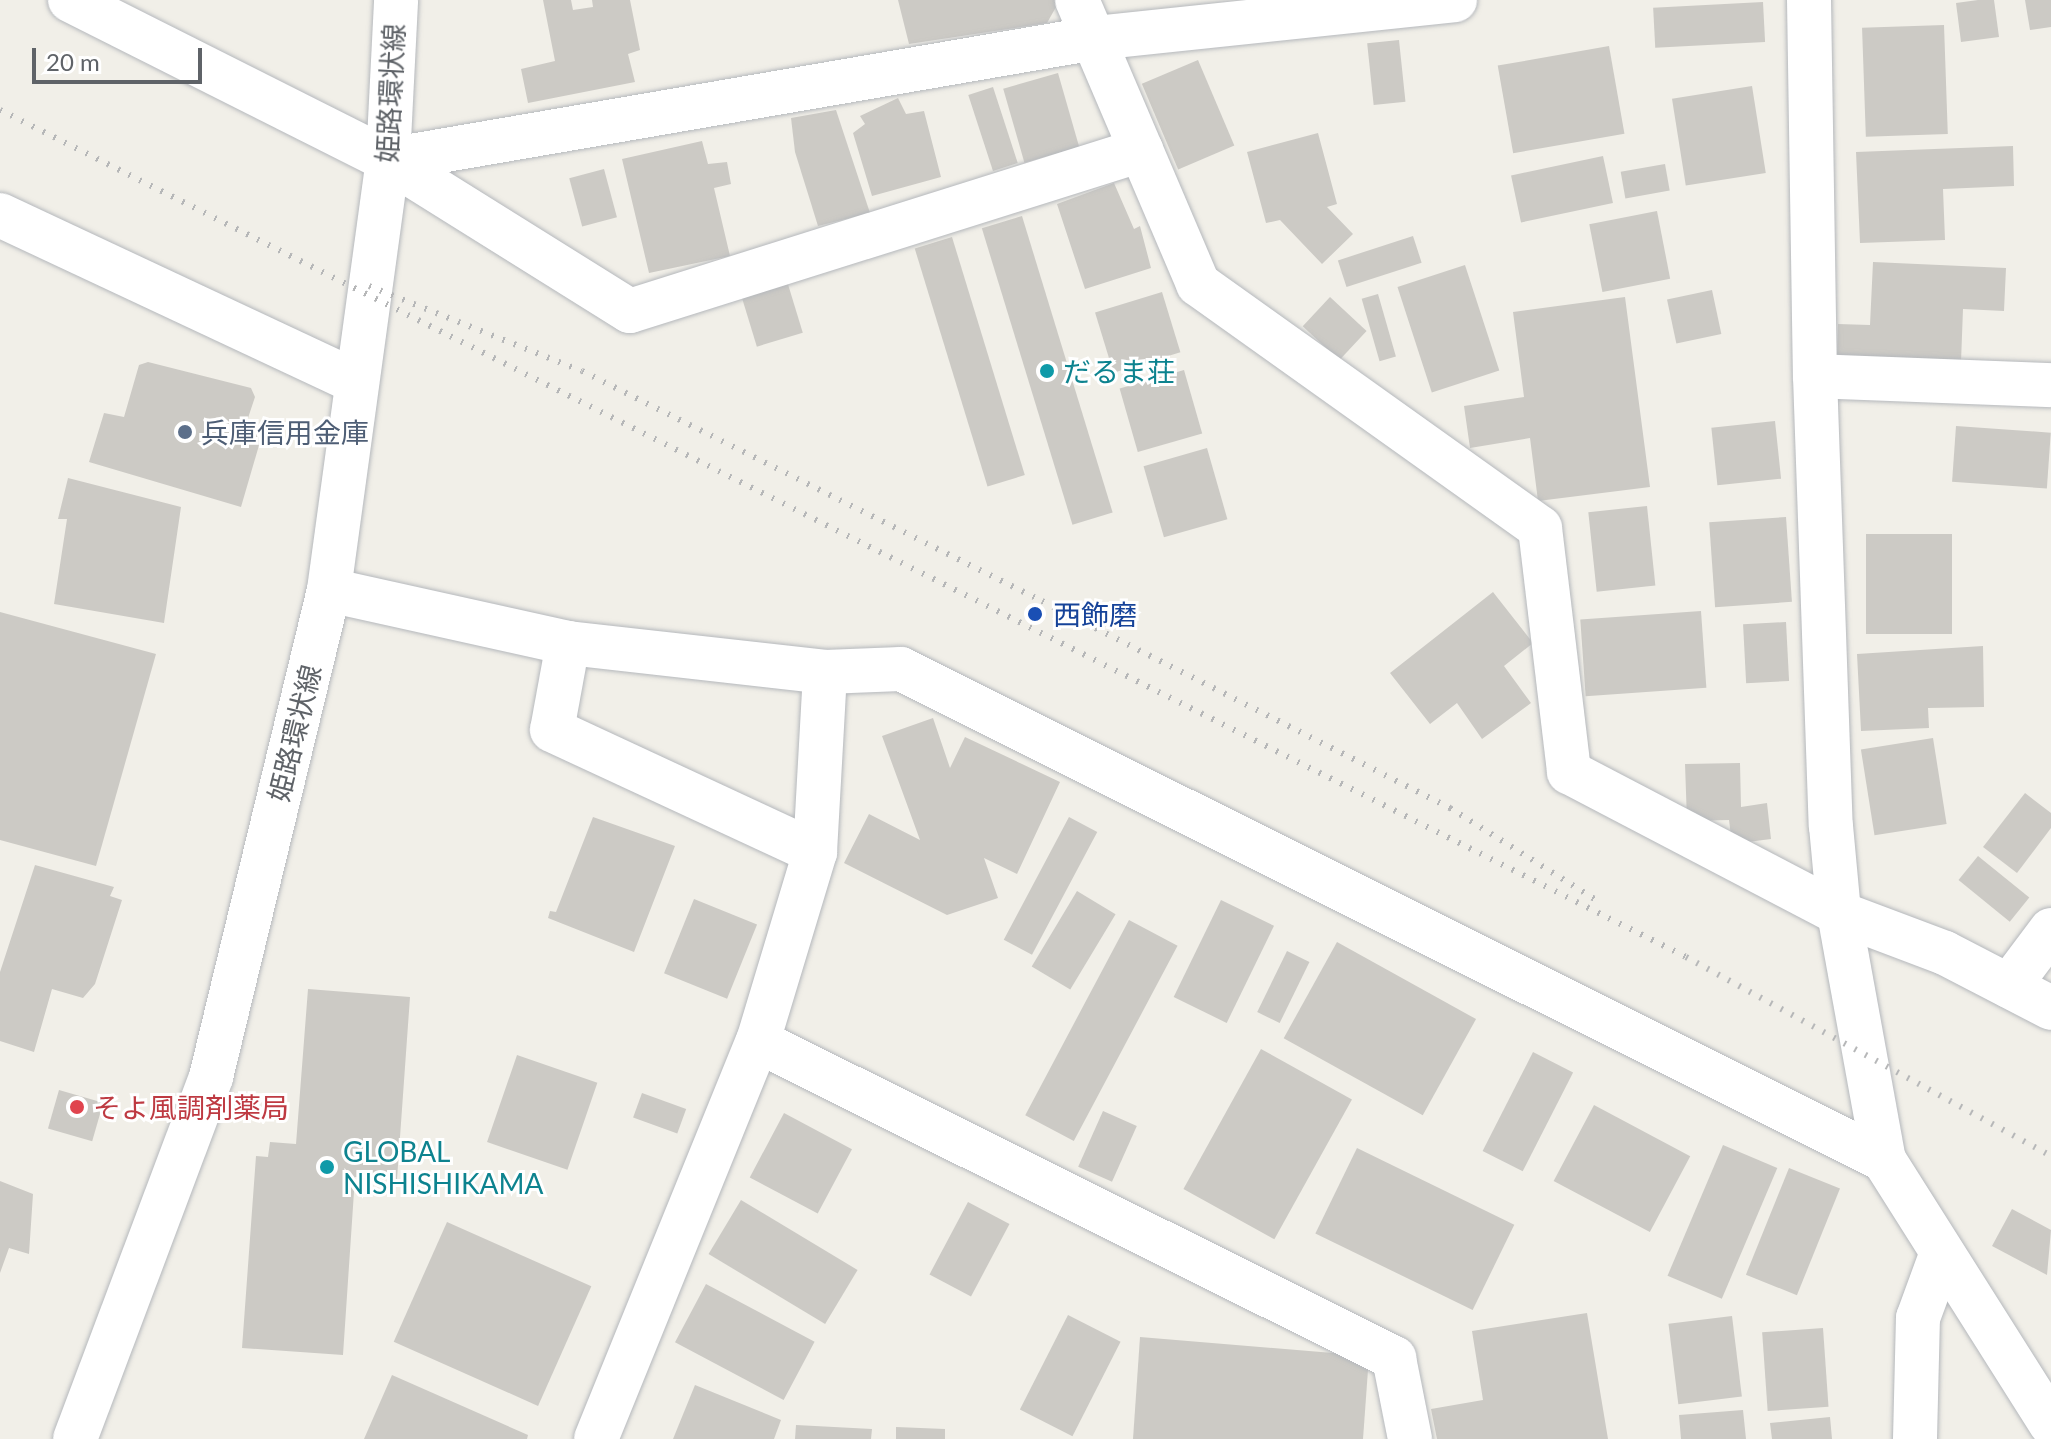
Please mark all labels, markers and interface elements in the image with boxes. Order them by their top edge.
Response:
street label: 姫路環状線 [370,22,410,164]
scale bar [36,32,206,82]
text: 20 m [46,47,100,76]
place label: だるま荘 [1063,354,1175,388]
marker: だるま荘 [1038,362,1056,380]
place label: 兵庫信用金庫 [201,415,369,449]
marker: 兵庫信用金庫 [176,423,194,441]
place label: 西飾磨 [1053,597,1137,631]
marker: 西飾磨 [1024,603,1046,625]
street label: 姫路環状線 [261,661,327,805]
place label: そよ風調剤薬局 [93,1090,289,1124]
marker: そよ風調剤薬局 [68,1098,86,1116]
place label: GLOBAL NISHISHIKAMA [343,1134,543,1200]
marker: GLOBAL NISHISHIKAMA [318,1158,336,1176]

